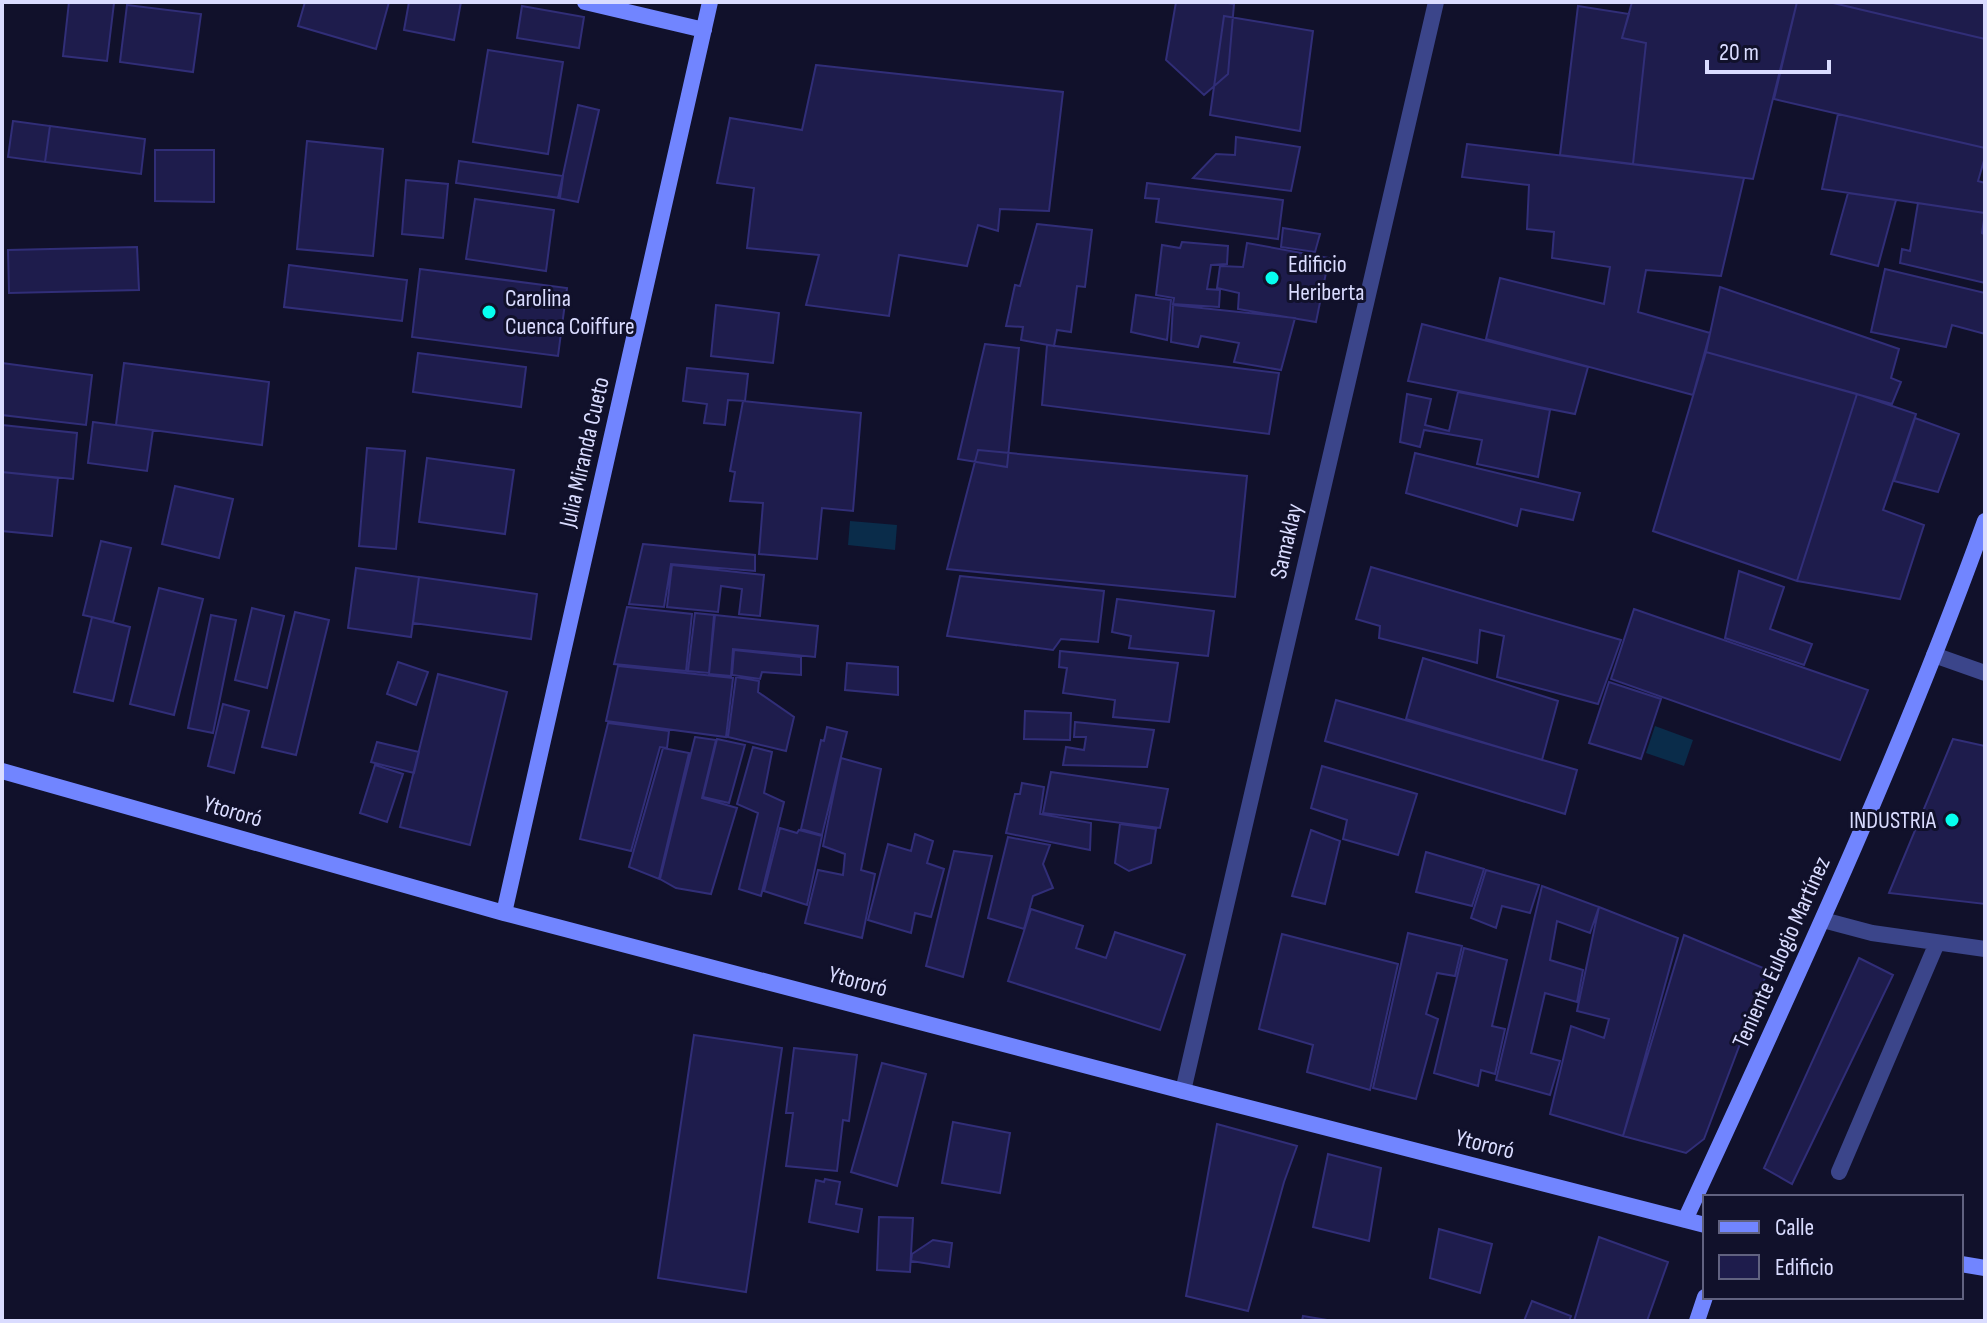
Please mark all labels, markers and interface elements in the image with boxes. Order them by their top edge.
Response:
scale bar [1707,24,1829,74]
text: 20 m [1719,38,1759,67]
place label: Edificio Heriberta [1288,250,1364,307]
marker: Edificio Heriberta [1263,269,1281,287]
place label: Carolina Cuenca Coiffure [505,284,635,341]
marker: Carolina Cuenca Coiffure [480,303,498,321]
street label: Julia Miranda Cueto [553,374,616,531]
street label: Samaklay [1264,501,1309,581]
street label: Ytororó [200,789,266,834]
place label: INDUSTRIA [1849,806,1937,835]
marker: INDUSTRIA [1943,811,1961,829]
street label: Teniente Eulogio Martínez [1726,852,1837,1052]
street label: Ytororó [825,960,890,1003]
street label: Ytororó [1452,1123,1517,1166]
legend [1703,1195,1963,1299]
text: Calle [1775,1213,1814,1242]
text: Edificio [1775,1253,1834,1282]

